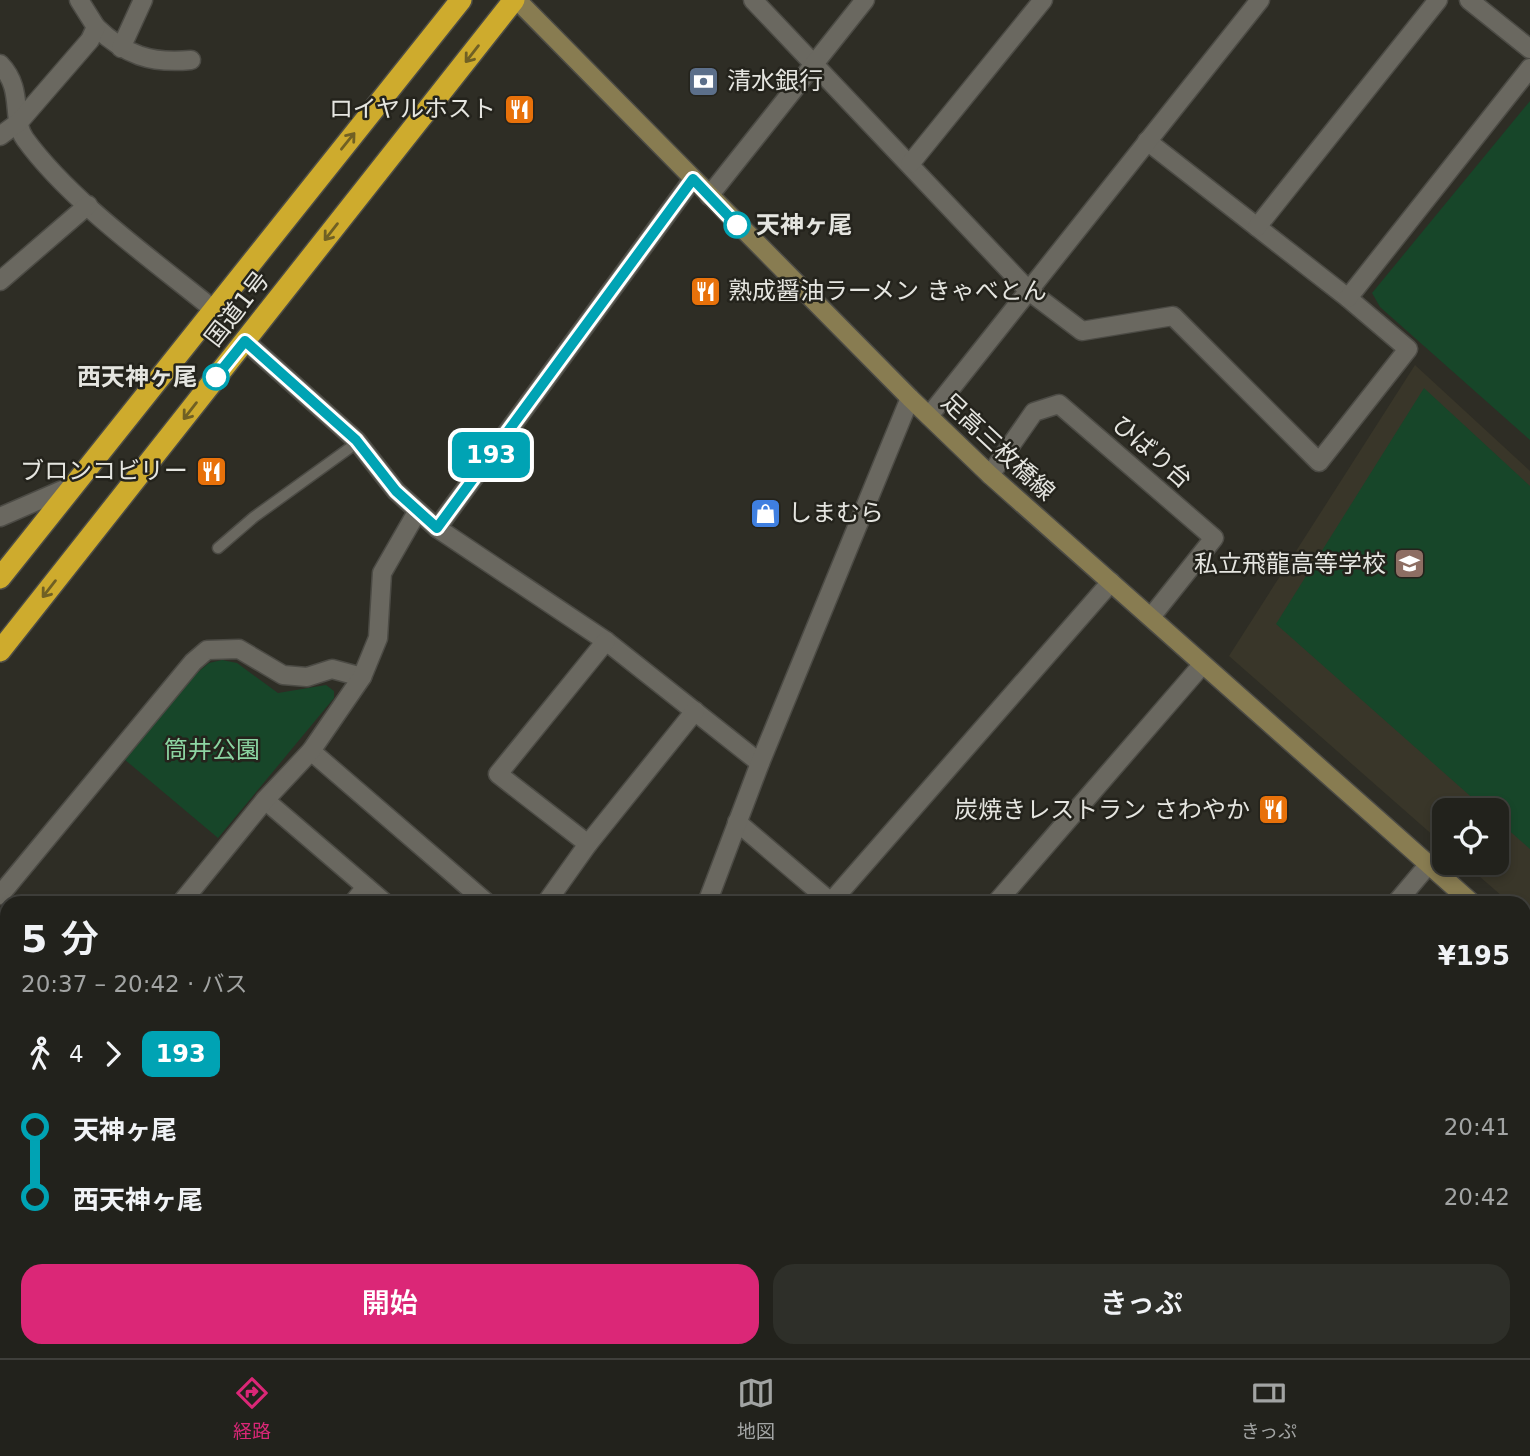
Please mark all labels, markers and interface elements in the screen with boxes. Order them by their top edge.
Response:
one-way arrow [464,44,479,62]
bank icon: 清水銀行 [687,64,721,98]
place label: 清水銀行 [727,67,823,95]
restaurant icon: ロイヤルホスト [502,92,536,126]
place label: ロイヤルホスト [329,95,496,123]
one-way arrow [340,132,355,151]
place label: 天神ヶ尾 [756,211,852,239]
marker: 天神ヶ尾 [724,212,750,238]
one-way arrow [323,223,338,241]
street label: 国道1号 [199,266,275,352]
restaurant icon: 熟成醤油ラーメン きゃべとん [688,274,722,308]
place label: 熟成醤油ラーメン きゃべとん [728,277,1047,305]
place label: 西天神ヶ尾 [77,363,197,391]
marker: 西天神ヶ尾 [203,364,229,390]
street label: 足高三枚橋線 [936,388,1060,506]
one-way arrow [182,401,197,419]
street label: ひばり台 [1107,410,1197,494]
line badge: 193 [451,432,531,478]
text: 193 [466,441,516,469]
restaurant icon: ブロンコビリー [194,454,228,488]
place label: ブロンコビリー [20,457,188,485]
shop icon: しまむら [748,496,782,530]
place label: しまむら [788,499,884,527]
school or university icon: 私立飛龍高等学校 [1392,547,1426,581]
place label: 私立飛龍高等学校 [1194,550,1386,578]
one-way arrow [41,580,56,598]
park label: 筒井公園 [164,736,260,764]
restaurant icon: 炭焼きレストラン さわやか [1256,793,1290,827]
place label: 炭焼きレストラン さわやか [954,796,1250,824]
map controls [1432,798,1509,875]
button: locate [1432,798,1509,875]
text: 5 分 [21,917,99,961]
text: ¥195 [1438,941,1510,971]
text: 20:37 – 20:42 · バス [21,971,248,997]
icon: walk [21,1035,59,1073]
icon: forward [94,1035,132,1073]
text: 193 [156,1040,206,1068]
text: 4 [69,1041,84,1067]
text: 20:41 [1444,1114,1510,1140]
text: 天神ヶ尾 [73,1115,177,1145]
text: 20:42 [1444,1184,1510,1210]
text: 西天神ヶ尾 [73,1185,203,1215]
button: 開始 [21,1264,759,1344]
button: きっぷ [773,1264,1510,1344]
tab: 経路 [233,1374,271,1443]
tab: 地図 [737,1374,775,1443]
tab: きっぷ [1241,1374,1297,1443]

